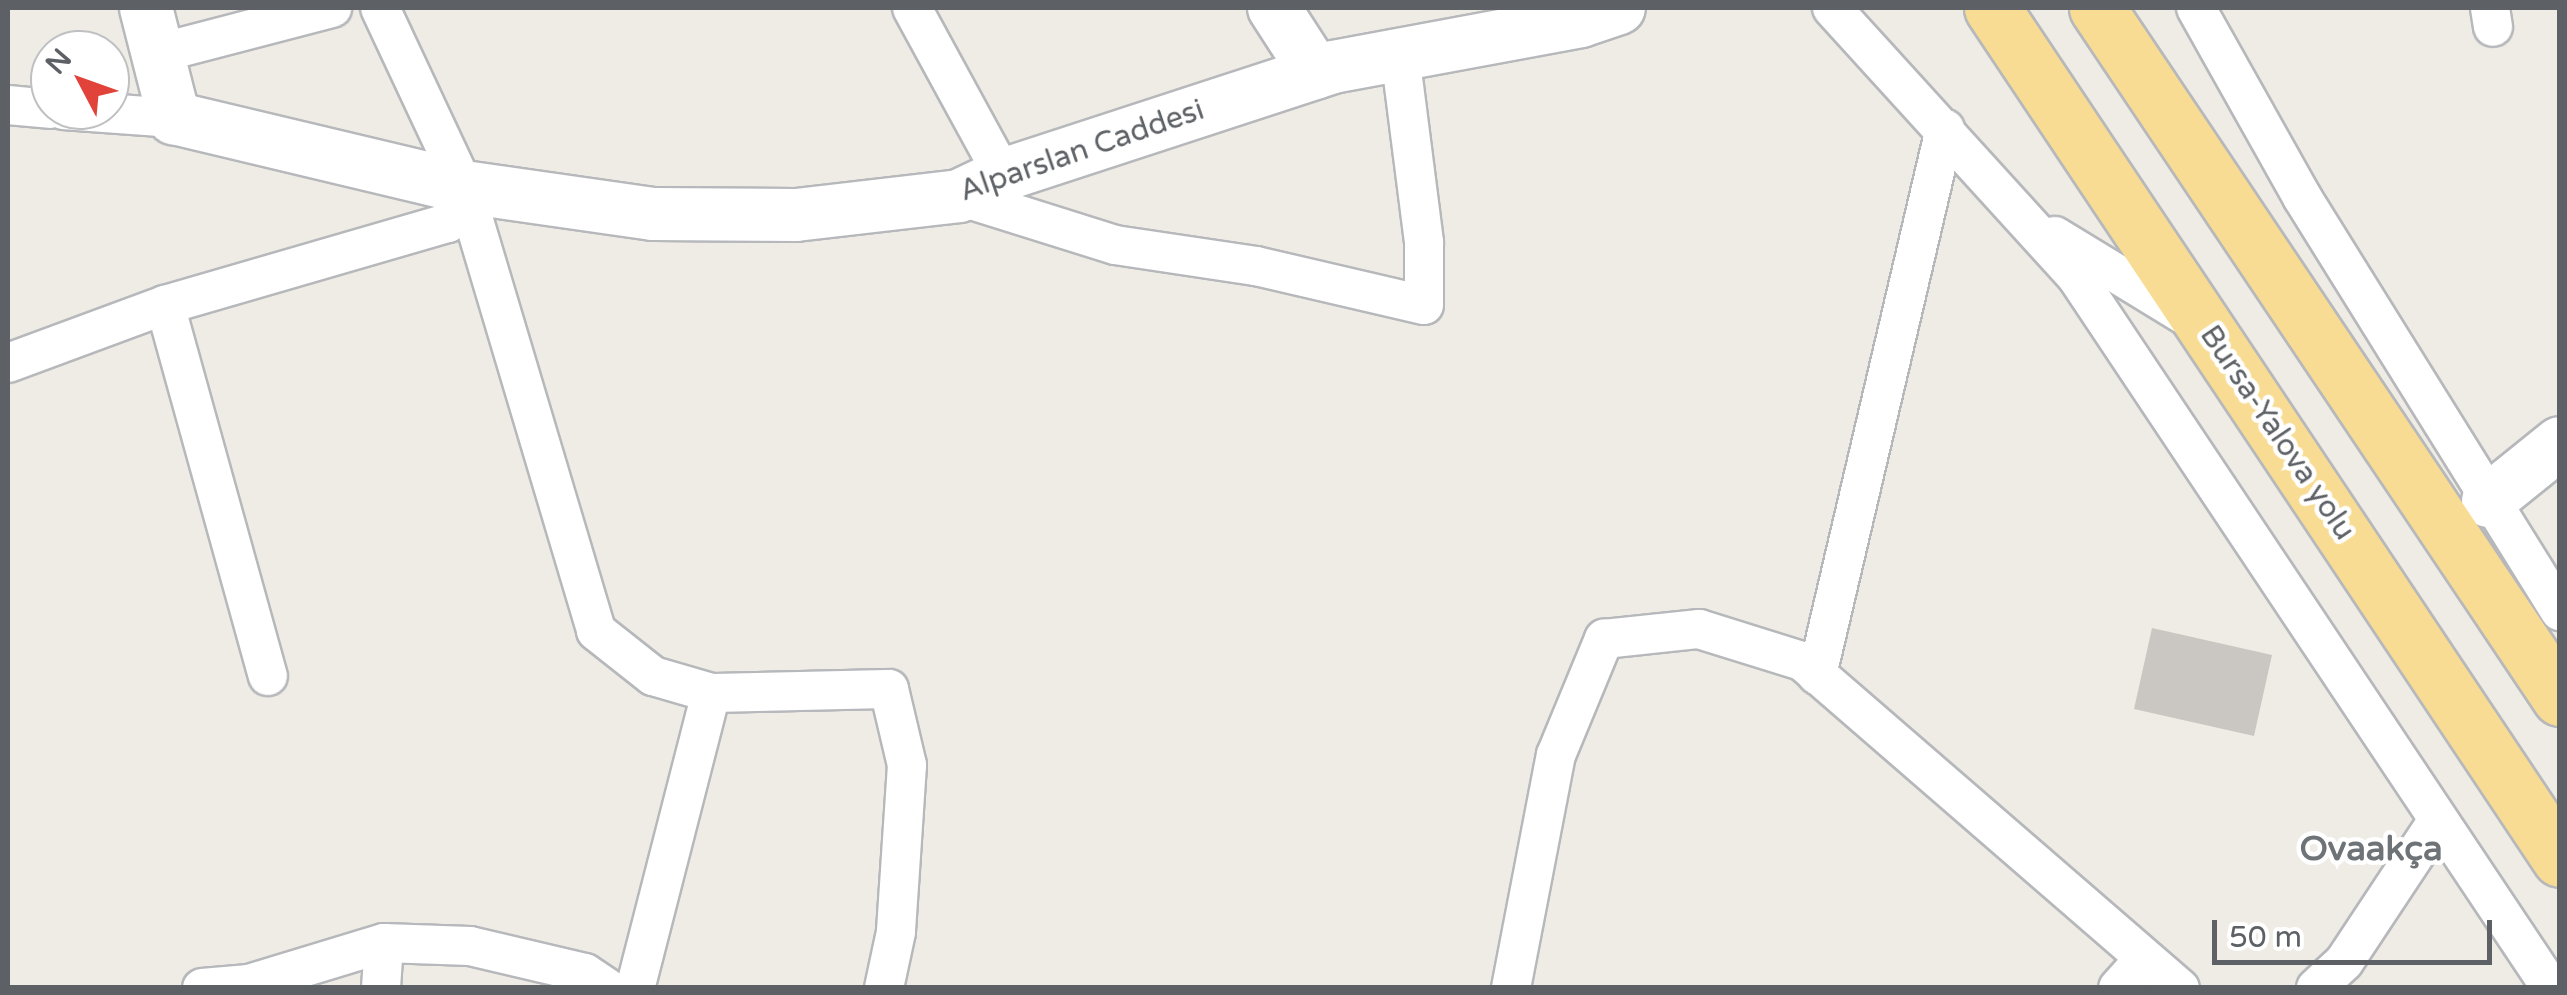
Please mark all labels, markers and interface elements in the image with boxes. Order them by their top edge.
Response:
north arrow [30,30,130,130]
text: N [39,42,79,81]
street label: Alparslan Caddesi [955,92,1209,210]
street label: Bursa-Yalova yolu [2192,319,2362,547]
district label: Ovaakça [2299,828,2443,870]
scale bar [2217,900,2497,962]
text: 50 m [2229,919,2302,956]

